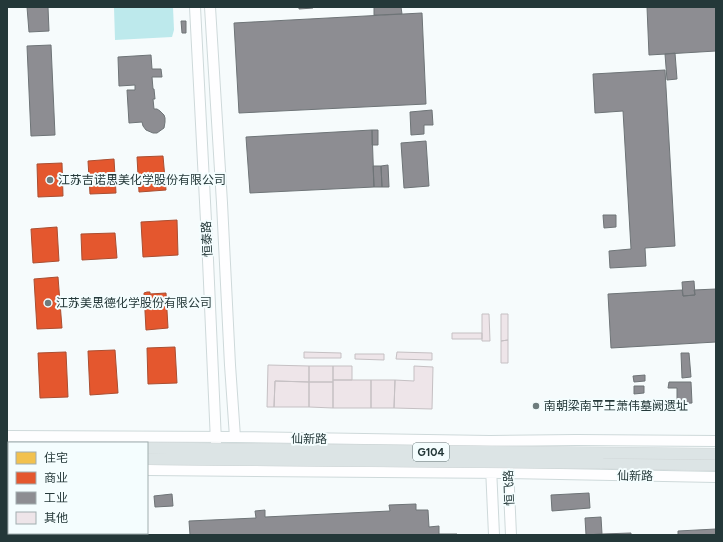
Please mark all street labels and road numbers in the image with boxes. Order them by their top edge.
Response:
street label: 恒泰路 [199,221,215,257]
street label: 仙新路 [291,432,327,446]
road number: G104 [413,443,449,461]
street label: 仙新路 [617,469,653,483]
street label: 恒飞路 [501,470,517,506]

